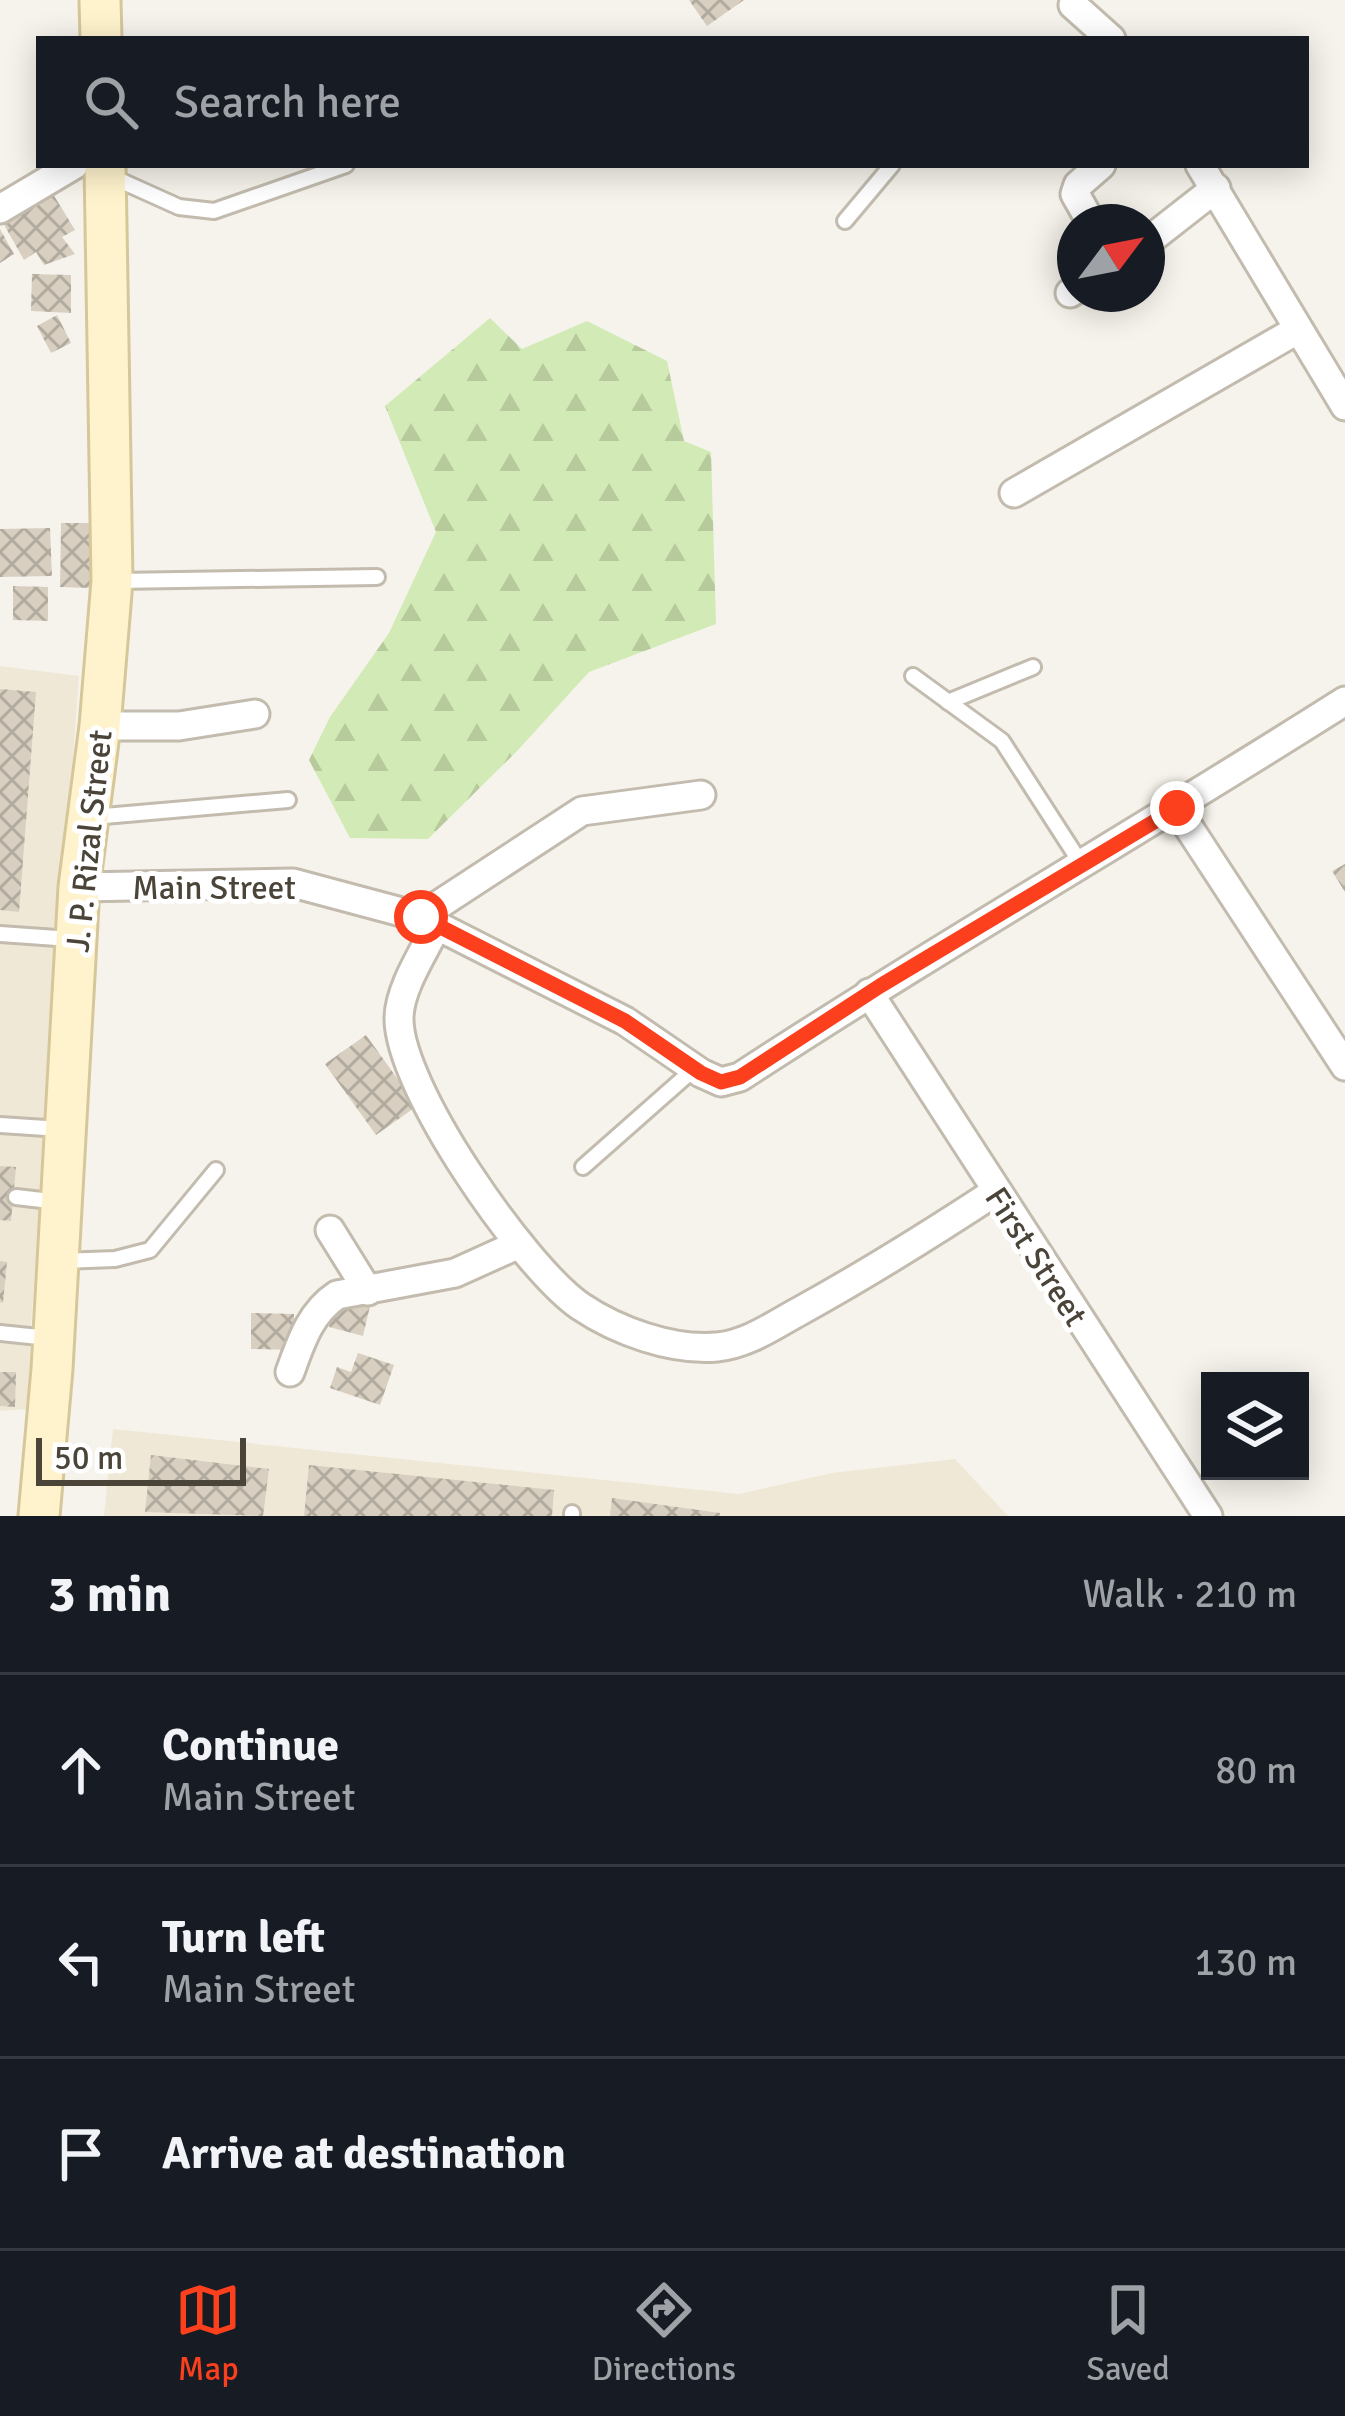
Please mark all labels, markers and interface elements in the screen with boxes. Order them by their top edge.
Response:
search box [36,36,1309,168]
icon: search [78,69,144,135]
text: Search here [174,75,401,130]
north arrow [1057,204,1165,312]
street label: J. P. Rizal Street [57,728,122,954]
route end [1150,781,1204,835]
street label: Main Street [132,868,296,909]
route start [394,890,448,944]
street label: First Street [976,1180,1096,1334]
map controls [1201,1372,1309,1480]
button: layers [1201,1372,1309,1480]
scale bar [36,1432,246,1485]
text: 50 m [54,1438,123,1479]
text: 3 min [48,1563,171,1626]
text: Walk · 210 m [1083,1570,1297,1618]
text: Continue [162,1718,339,1773]
icon: ahead [48,1737,114,1803]
text: 80 m [1215,1746,1297,1794]
text: Main Street [162,1773,355,1821]
text: Turn left [162,1910,325,1965]
icon: left [48,1929,114,1995]
text: 130 m [1194,1938,1297,1986]
text: Main Street [162,1965,355,2013]
icon: arrive [48,2121,114,2187]
text: Arrive at destination [162,2126,566,2181]
tab: Map [175,2277,241,2390]
tab: Directions [592,2277,736,2390]
tab: Saved [1087,2277,1170,2390]

